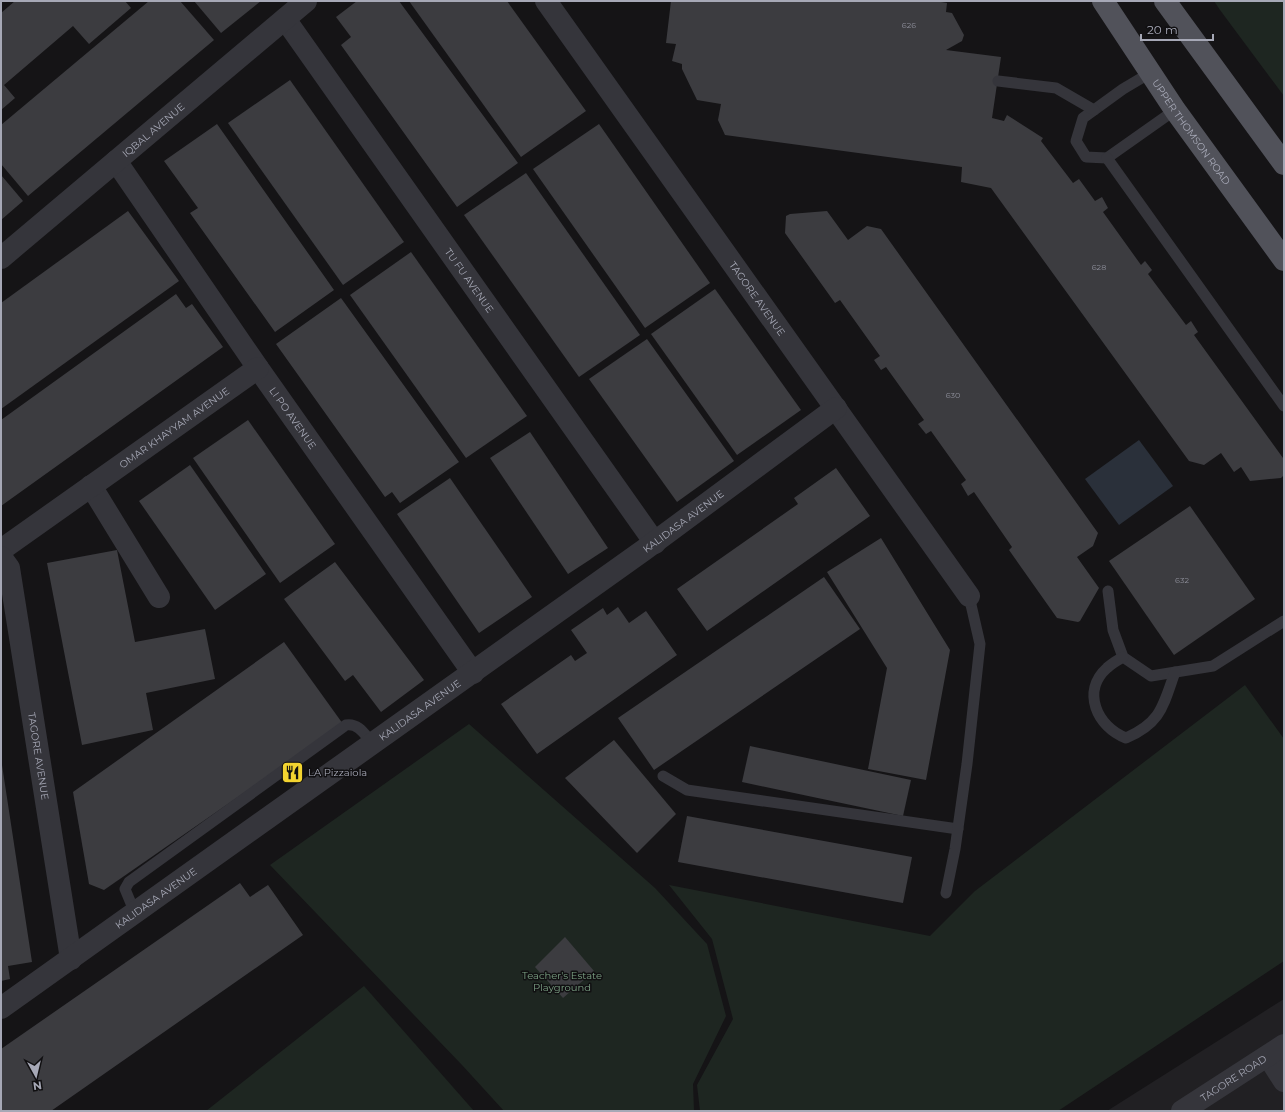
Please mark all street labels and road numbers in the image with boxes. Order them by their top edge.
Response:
street label: UPPER THOMSON ROAD [1149,77,1233,188]
street label: IQBAL AVENUE [120,100,188,160]
street label: TU FU AVENUE [442,246,497,316]
street label: TAGORE AVENUE [726,259,788,339]
street label: OMAR KHAYYAM AVENUE [117,384,232,471]
street label: LI PO AVENUE [266,385,319,452]
street label: KALIDASA AVENUE [640,487,727,556]
street label: KALIDASA AVENUE [377,676,464,744]
street label: TAGORE AVENUE [25,712,52,801]
street label: KALIDASA AVENUE [113,864,200,932]
street label: TAGORE ROAD [1198,1052,1269,1104]

